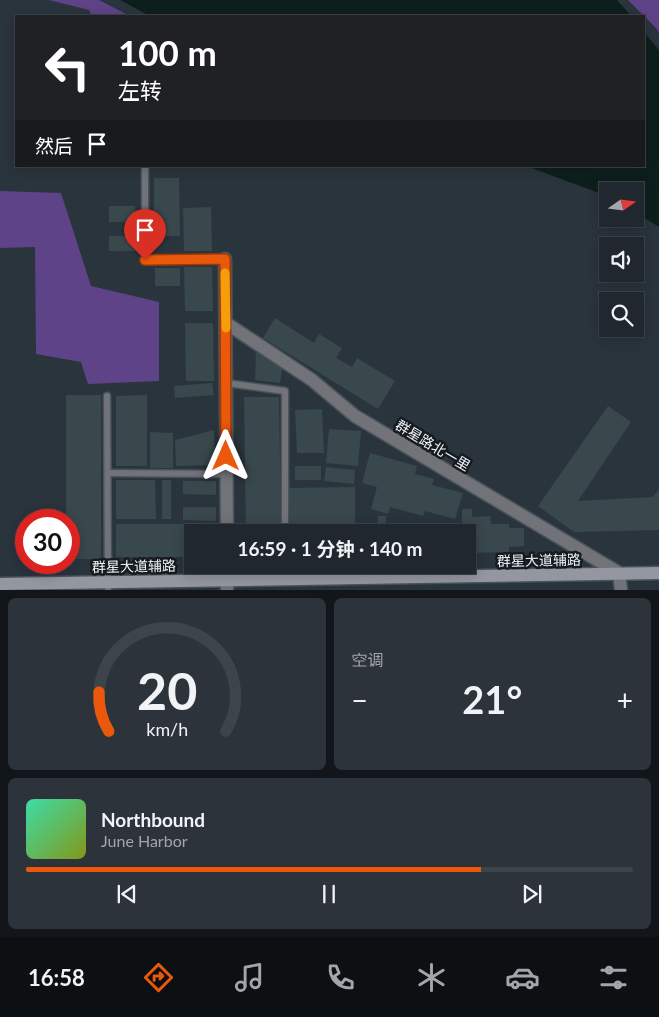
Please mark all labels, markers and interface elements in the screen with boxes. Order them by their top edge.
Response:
text: 100 m [118,31,217,73]
icon: left [35,35,100,100]
text: 左转 [118,77,162,104]
icon: arrive [83,130,111,158]
text: 然后 [35,134,73,157]
north arrow [599,182,644,228]
map controls [599,182,644,337]
pin [124,209,166,260]
icon: arrive [131,216,159,244]
button: sound [599,237,644,282]
button: search [599,292,644,337]
street label: 群星路北一里 [393,416,473,474]
position arrow [199,429,251,481]
speed limit sign: 30 [15,509,80,574]
text: 16:59 · 1 分钟 · 140 m [237,537,423,560]
street label: 群星大道辅路 [497,551,581,569]
street label: 群星大道辅路 [92,557,176,575]
text: 空调 [352,650,384,669]
text: 20 [137,659,197,721]
text: 21° [462,676,522,722]
text: − [352,683,368,717]
text: + [617,683,633,717]
text: km/h [146,718,188,740]
text: Northbound [101,808,205,831]
text: June Harbor [101,831,188,850]
icon: previous [113,880,141,908]
icon: pause [315,880,343,908]
icon: next [518,880,546,908]
icon: directions [141,960,176,995]
icon: music [232,960,267,995]
icon: phone [323,960,358,995]
icon: climate [414,960,449,995]
icon: car [505,960,540,995]
icon: filters [596,960,631,995]
text: 16:58 [28,964,85,991]

